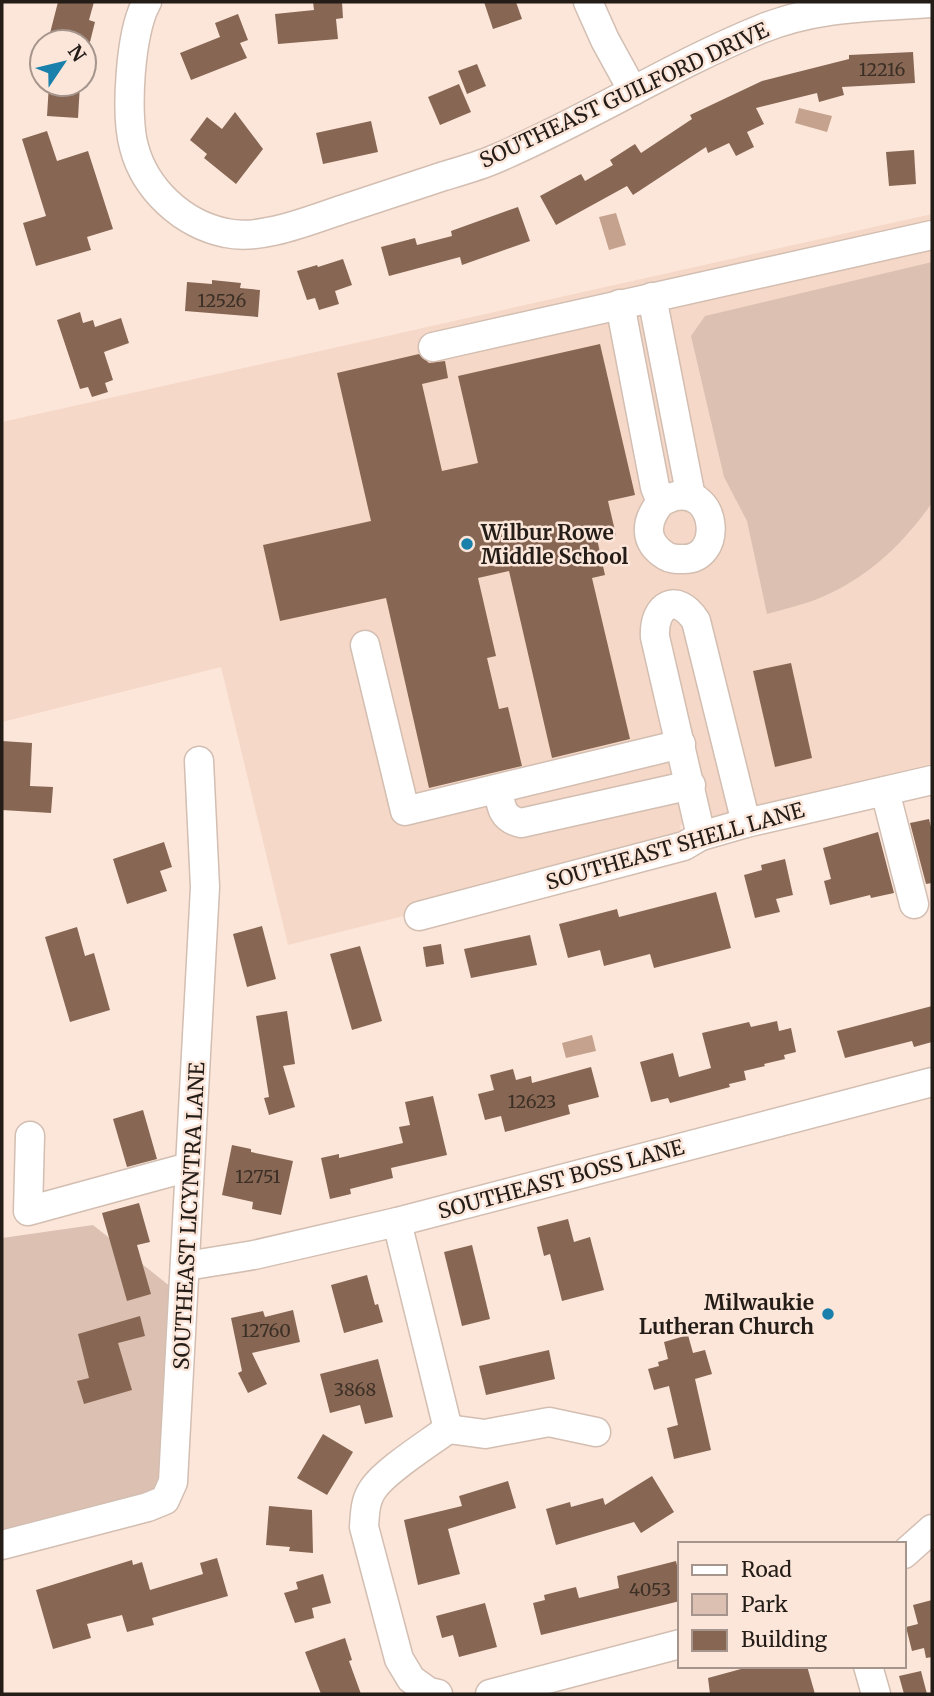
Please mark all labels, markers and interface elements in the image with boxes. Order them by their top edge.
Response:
street label: SOUTHEAST GUILFORD DRIVE [475,16,773,174]
north arrow [28,28,98,98]
text: N [63,40,91,66]
house number: 12216 [859,58,905,81]
house number: 12526 [198,289,247,312]
place label: Wilbur Rowe Middle School [480,519,629,570]
marker: Wilbur Rowe Middle School [459,536,475,552]
street label: SOUTHEAST SHELL LANE [543,796,808,896]
street label: SOUTHEAST LICYNTRA LANE [167,1061,211,1371]
house number: 12623 [508,1090,556,1113]
street label: SOUTHEAST BOSS LANE [435,1133,687,1225]
house number: 12751 [235,1165,281,1188]
place label: Milwaukie Lutheran Church [639,1289,814,1340]
marker: Milwaukie Lutheran Church [820,1306,836,1322]
house number: 12760 [241,1319,291,1342]
house number: 3868 [334,1378,376,1401]
legend [678,1542,906,1668]
text: Road [741,1556,792,1583]
house number: 4053 [629,1578,671,1601]
text: Park [741,1591,788,1618]
text: Building [741,1626,828,1653]

